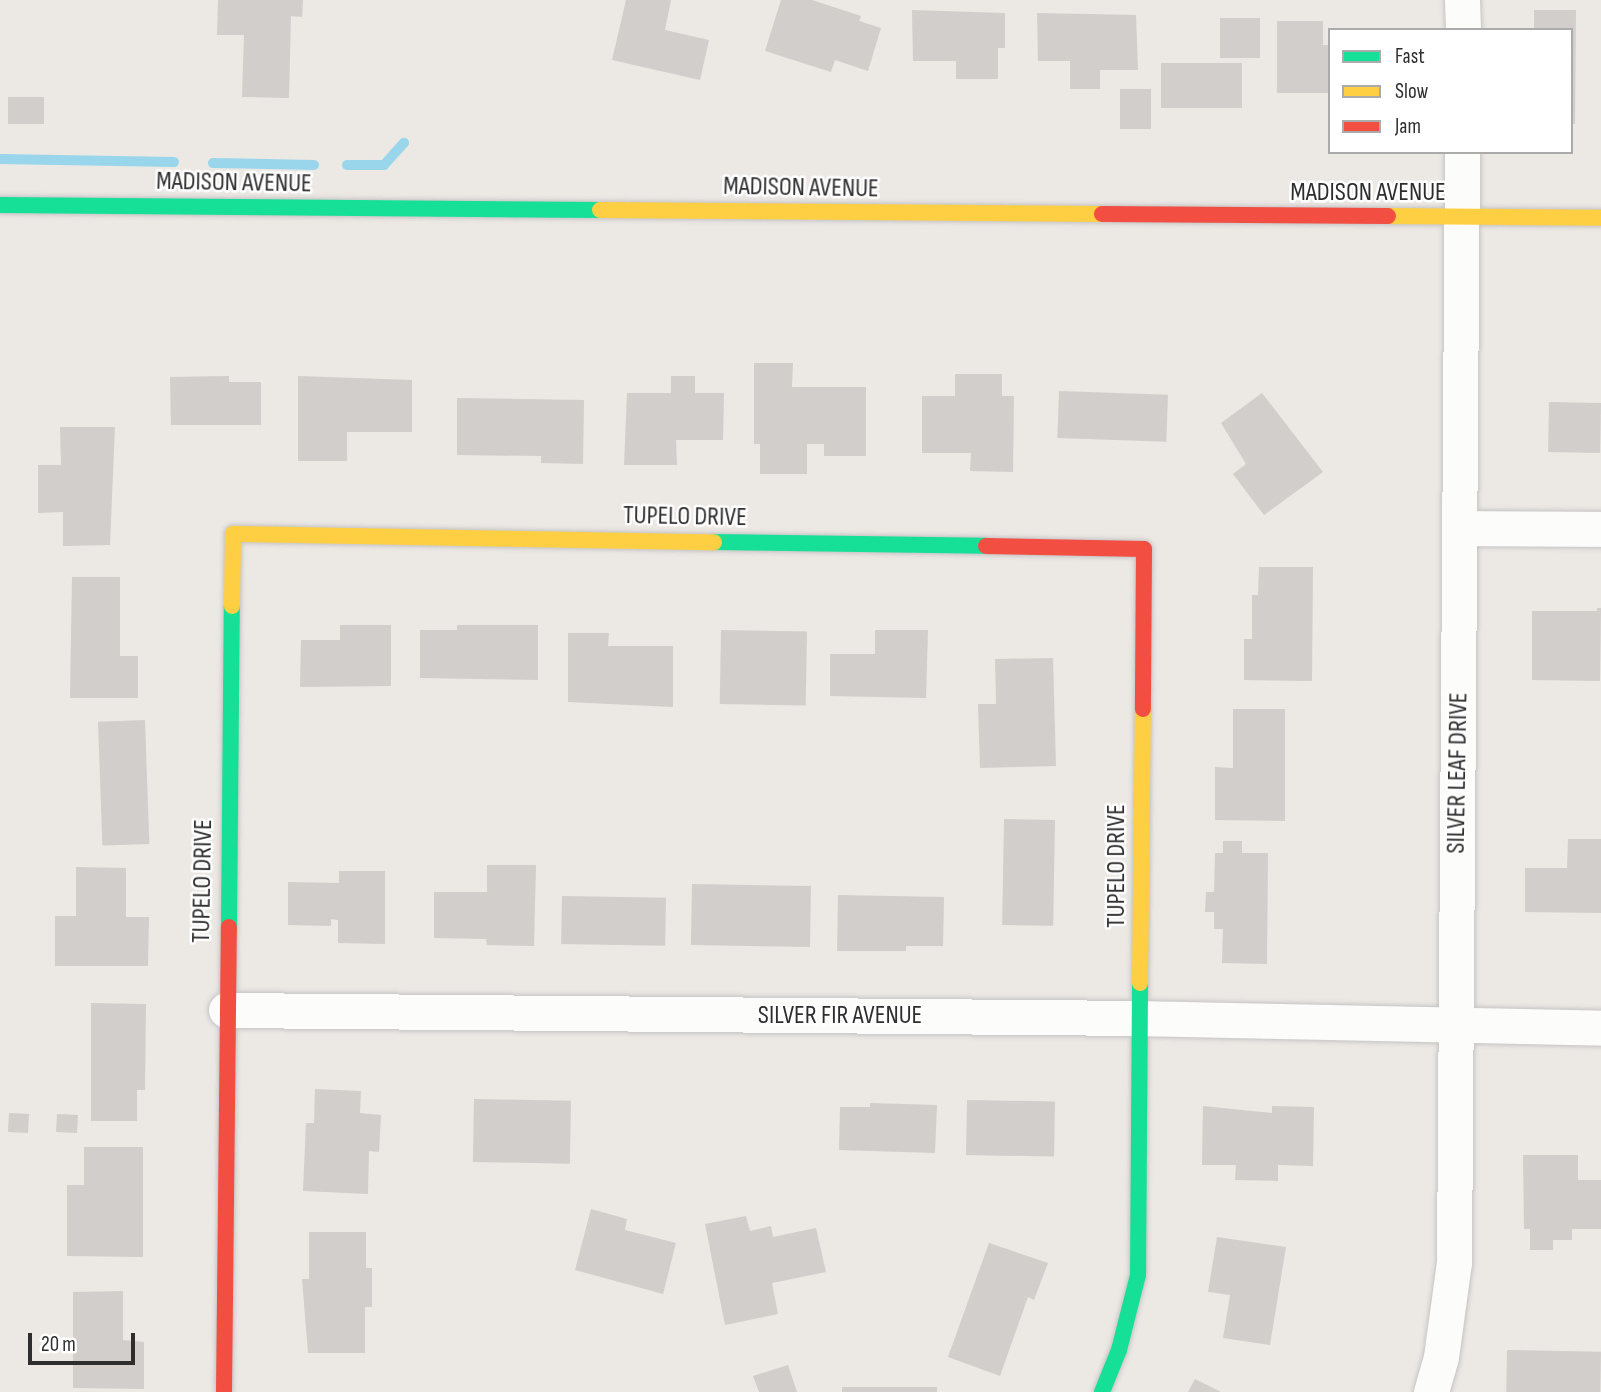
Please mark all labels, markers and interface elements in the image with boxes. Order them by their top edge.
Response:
legend [1328,28,1573,154]
text: Fast [1395,44,1425,69]
text: Slow [1395,79,1428,104]
text: Jam [1395,114,1421,139]
street label: MADISON AVENUE [156,166,312,200]
street label: MADISON AVENUE [723,171,879,205]
street label: MADISON AVENUE [1290,177,1446,209]
street label: TUPELO DRIVE [623,500,747,534]
street label: SILVER LEAF DRIVE [1441,692,1475,854]
street label: TUPELO DRIVE [1101,804,1133,928]
street label: TUPELO DRIVE [186,819,220,943]
street label: SILVER FIR AVENUE [758,1000,922,1032]
scale bar [32,1318,138,1362]
text: 20 m [41,1332,76,1357]

